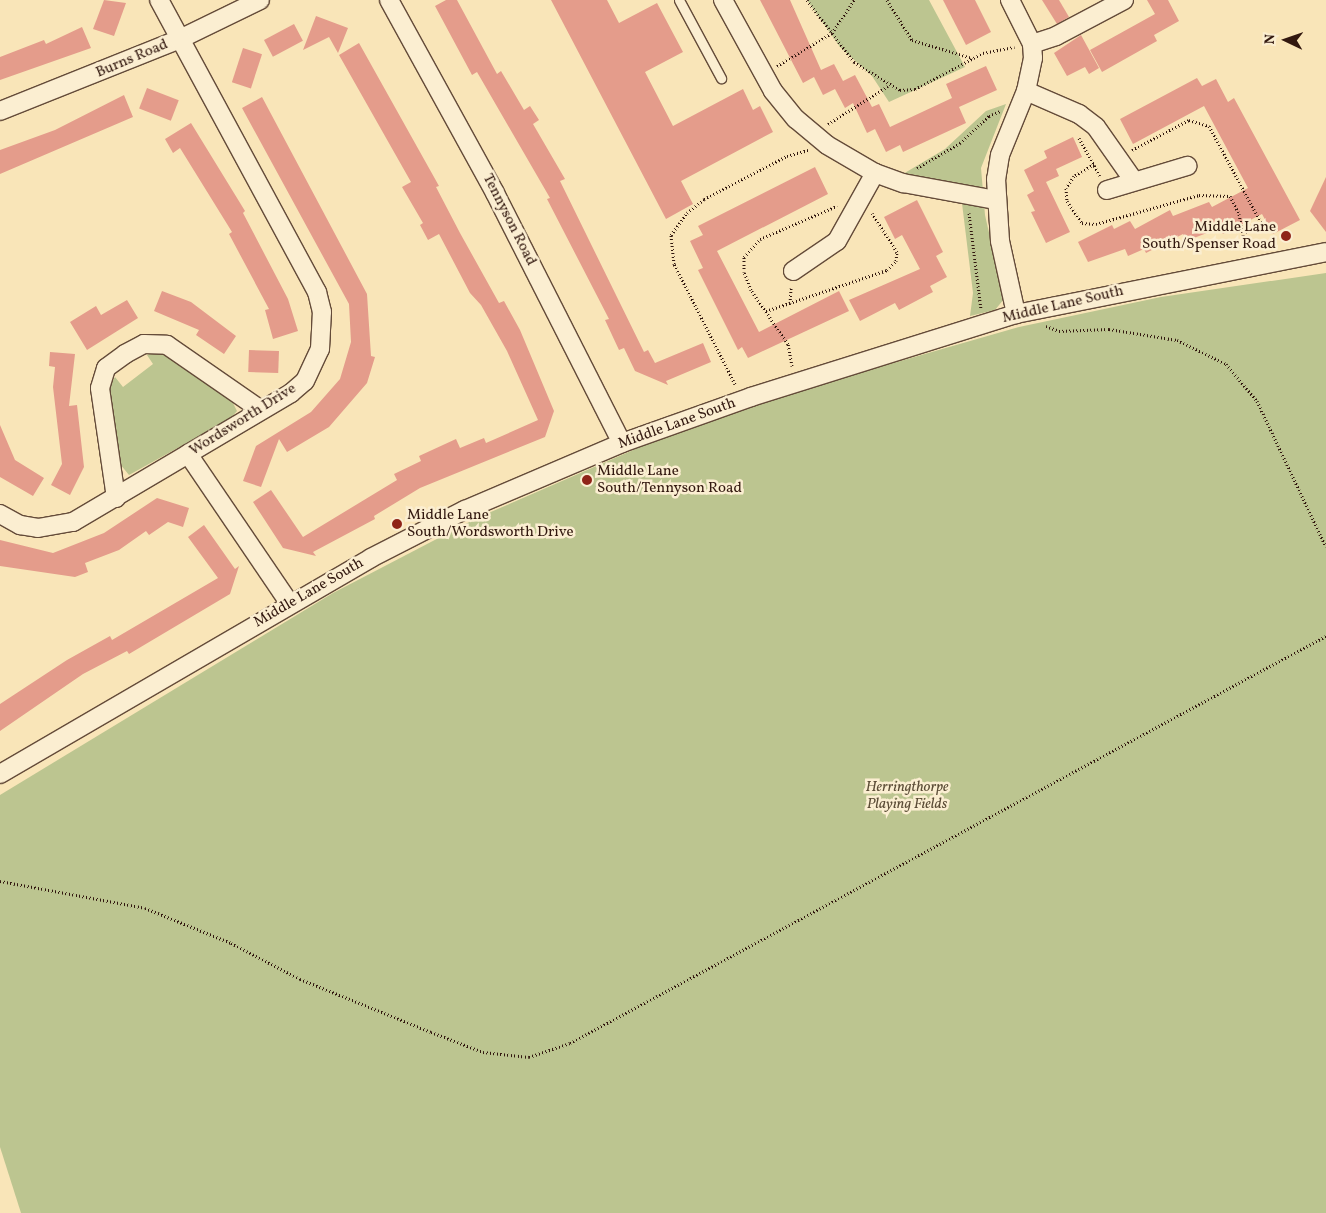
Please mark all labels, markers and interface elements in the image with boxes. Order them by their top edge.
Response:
north arrow [1261,15,1311,65]
text: N [1261,34,1280,45]
street label: Burns Road [93,36,171,82]
street label: Tennyson Road [478,171,540,269]
place label: Middle Lane South/Spenser Road [1142,218,1276,253]
marker: Middle Lane South/Spenser Road [1280,230,1292,242]
street label: Middle Lane South [1001,282,1125,328]
street label: Wordsworth Drive [186,380,300,460]
street label: Middle Lane South [616,394,738,454]
place label: Middle Lane South/Tennyson Road [597,462,742,497]
marker: Middle Lane South/Tennyson Road [581,474,593,486]
place label: Middle Lane South/Wordsworth Drive [407,506,574,541]
marker: Middle Lane South/Wordsworth Drive [391,518,403,530]
street label: Middle Lane South [251,554,367,632]
park label: Herringthorpe Playing Fields [865,778,949,813]

